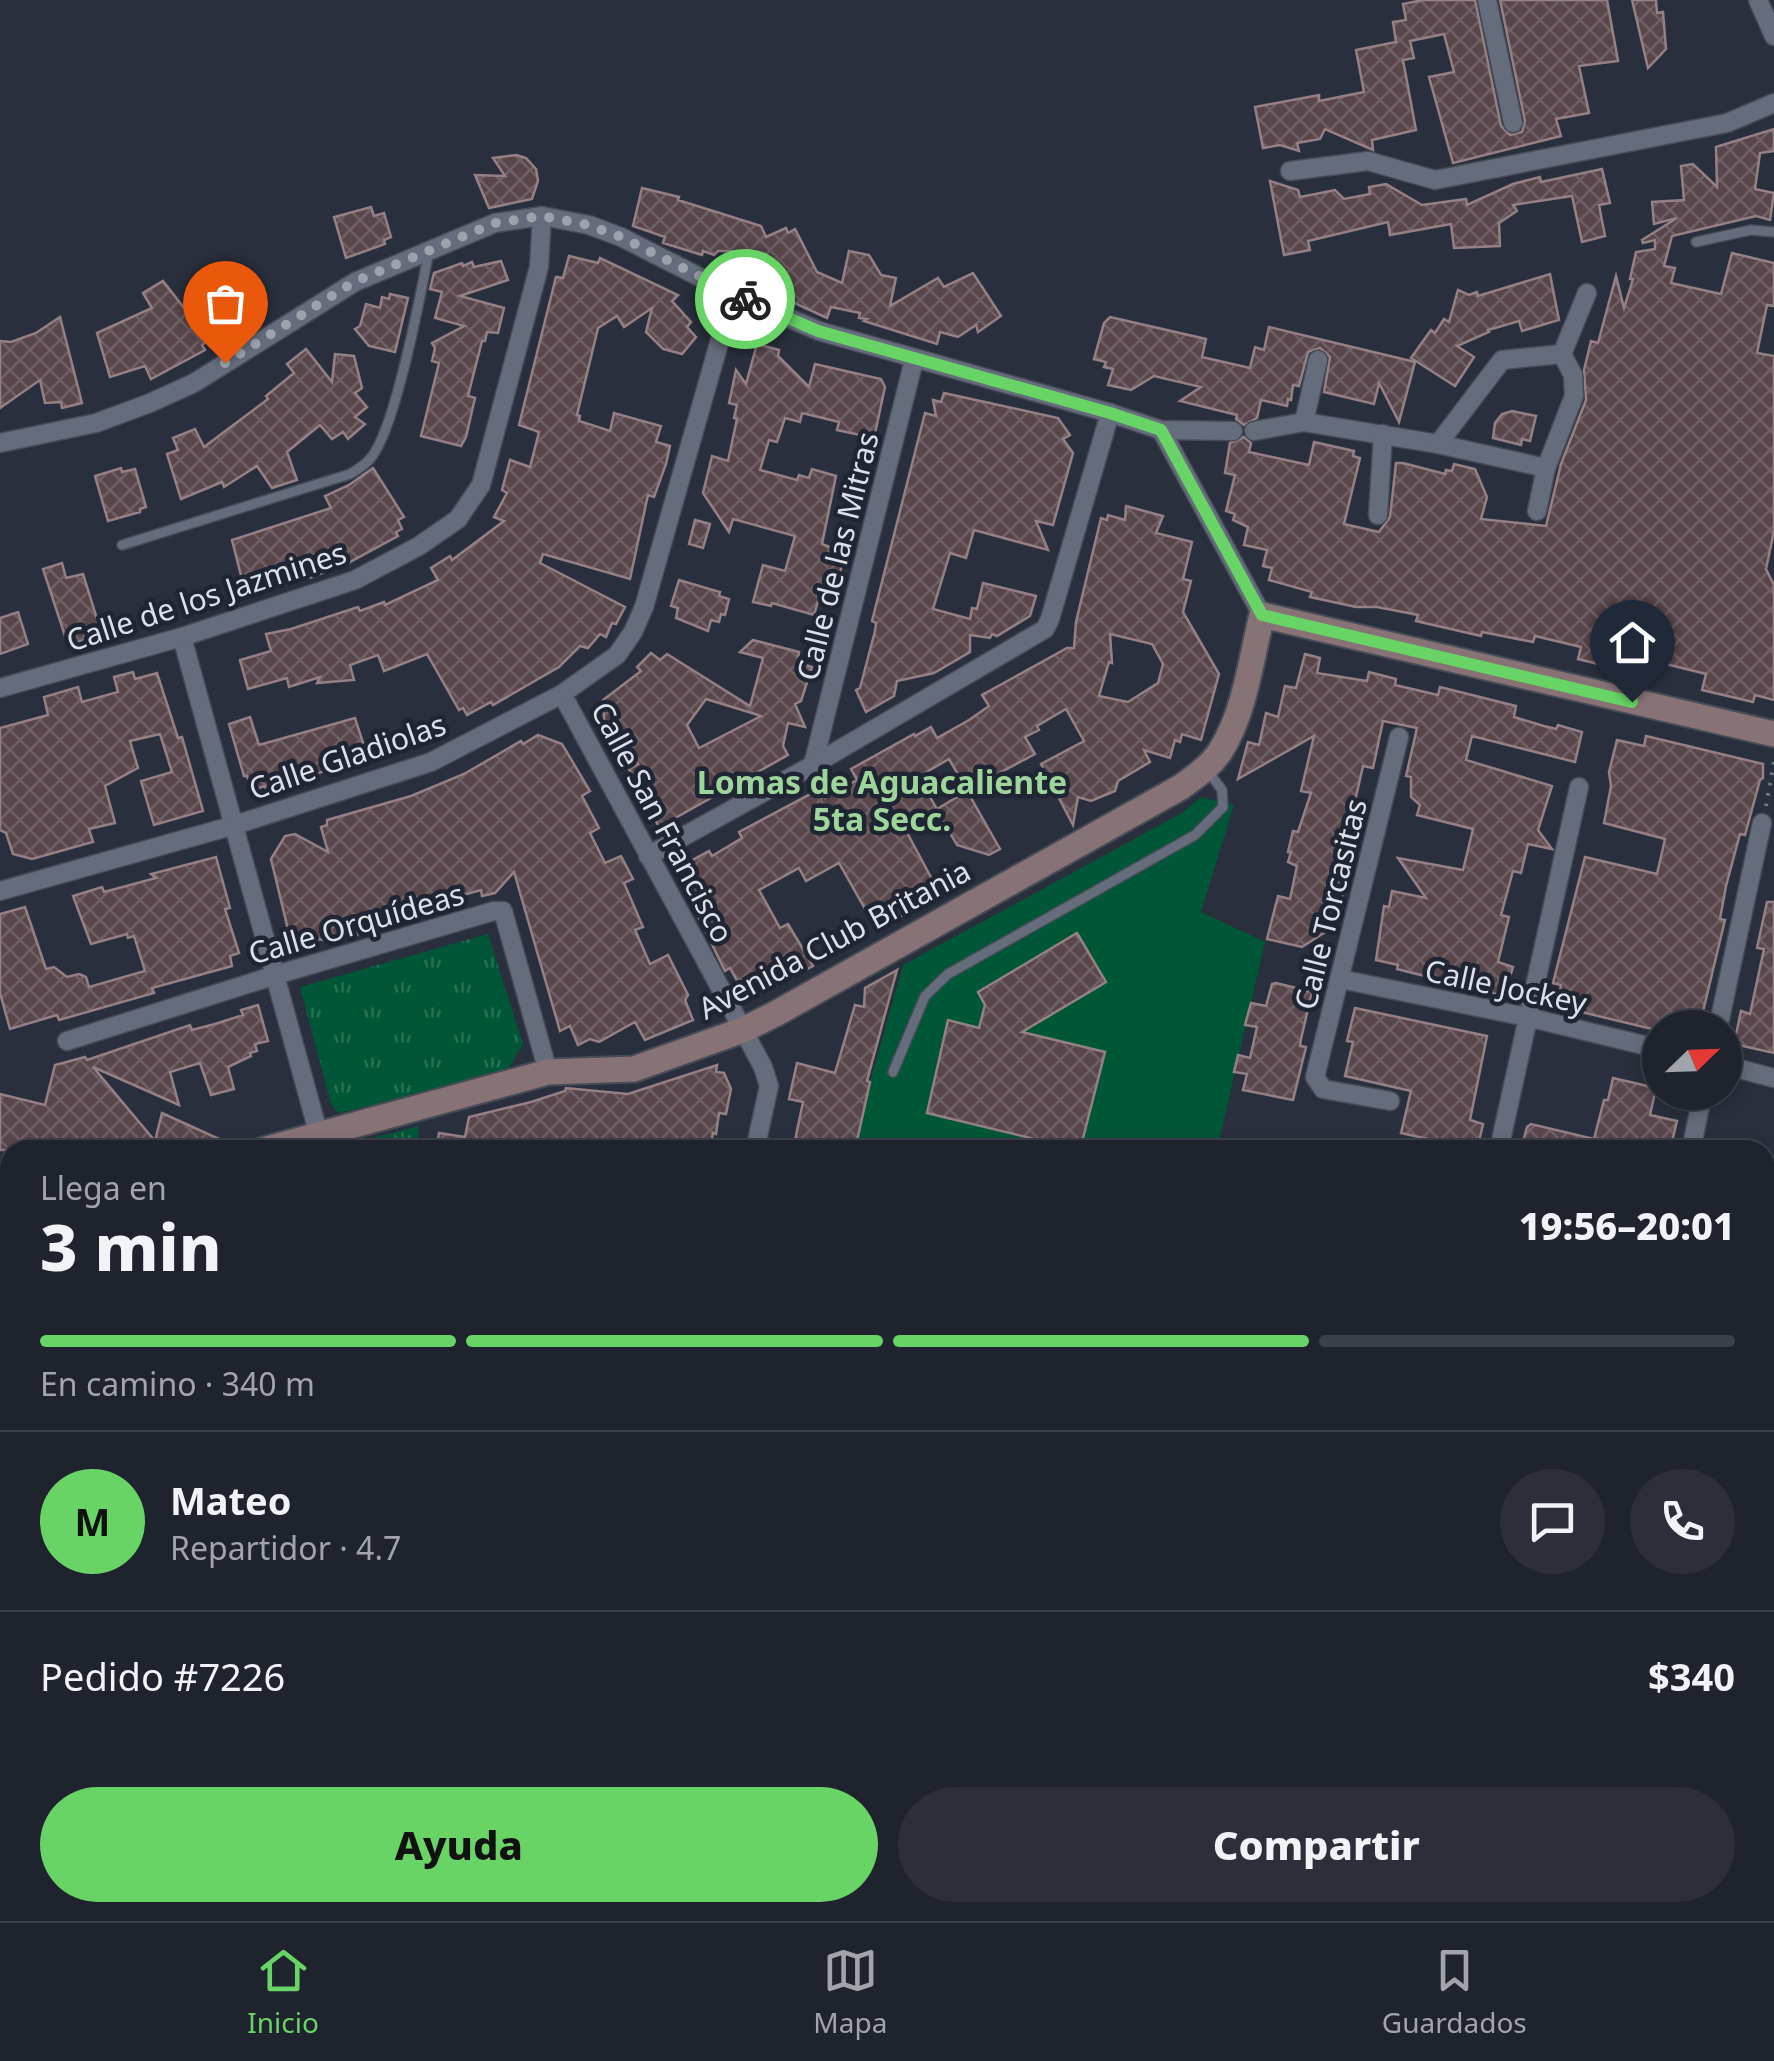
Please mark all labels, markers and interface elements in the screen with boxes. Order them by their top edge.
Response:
courier [695,249,795,349]
pin [183,261,268,364]
icon: bike [718,272,773,327]
icon: bag [198,276,253,331]
street label: Calle de las Mitras [786,427,888,685]
street label: Calle de los Jazmines [61,531,351,661]
pin [1590,600,1675,703]
icon: home [1605,615,1660,670]
street label: Calle San Francisco [582,694,744,950]
street label: Calle Gladiolas [243,703,451,809]
district label: Lomas de Aguacaliente 5ta Secc. [697,760,1067,840]
street label: Calle Torcasitas [1284,794,1376,1014]
street label: Avenida Club Britania [691,850,977,1028]
street label: Calle Orquídeas [243,873,469,973]
street label: Calle Jockey [1421,949,1591,1023]
north arrow [1642,1010,1742,1110]
map controls [1642,1010,1742,1110]
text: Llega en [40,1166,167,1209]
text: 19:56–20:01 [1519,1199,1735,1251]
text: 3 min [40,1202,222,1290]
text: En camino · 340 m [40,1362,315,1405]
button: chat [1500,1469,1605,1574]
button: phone [1630,1469,1735,1574]
text: Mateo [170,1474,292,1526]
text: M [75,1495,110,1547]
text: Repartidor · 4.7 [170,1526,401,1569]
text: Pedido #7226 [40,1650,285,1702]
text: $340 [1648,1650,1735,1702]
button: Ayuda [40,1787,878,1902]
button: Compartir [898,1787,1735,1902]
tab: Inicio [247,1943,319,2041]
tab: Mapa [813,1943,887,2041]
tab: Guardados [1382,1943,1527,2041]

